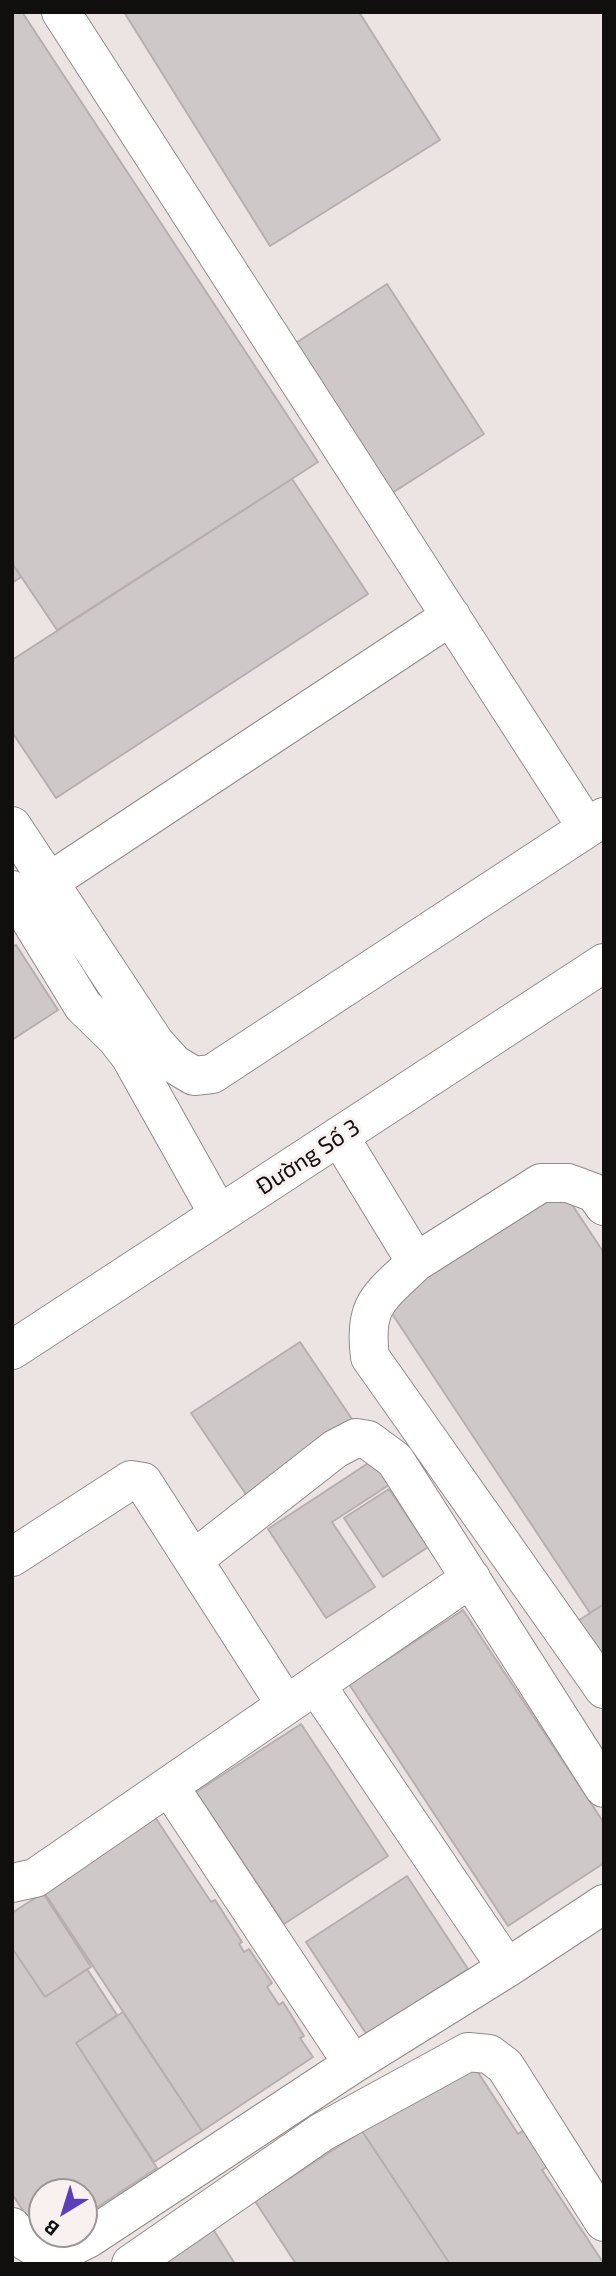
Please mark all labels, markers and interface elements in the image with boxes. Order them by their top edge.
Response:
street label: Đường Số 3 [251,1113,365,1201]
north arrow [28,2178,98,2248]
text: B [39,2216,63,2241]

